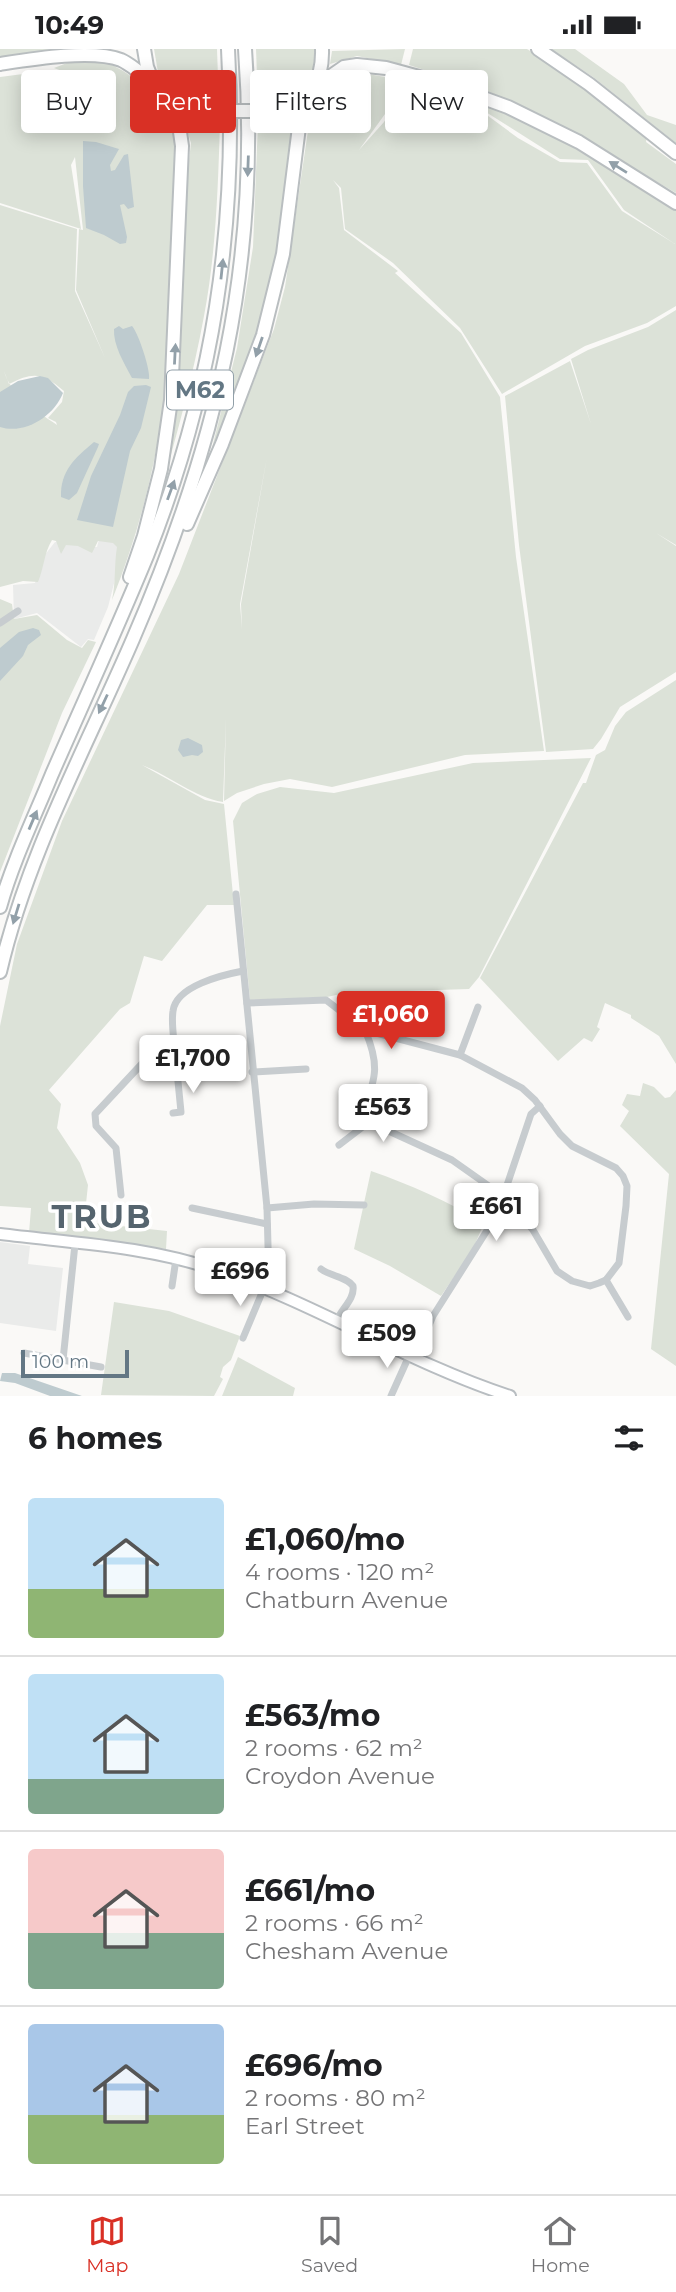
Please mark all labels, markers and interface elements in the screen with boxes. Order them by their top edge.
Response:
text: 10:49 [35,9,104,41]
chip: Buy [21,70,116,133]
chip: Rent [130,70,236,133]
chip: Filters [250,70,371,133]
chip: New [385,70,488,133]
one-way arrow [243,155,254,177]
one-way arrow [608,160,628,173]
one-way arrow [216,258,227,280]
one-way arrow [253,337,264,358]
one-way arrow [169,342,180,364]
road number: M62 [167,371,233,409]
one-way arrow [166,480,177,501]
one-way arrow [97,694,109,714]
one-way arrow [27,810,39,830]
one-way arrow [11,904,21,925]
pin: £1,060 [334,991,448,1051]
text: £1,060 [353,1000,429,1028]
pin: £1,700 [136,1035,250,1095]
text: £1,700 [155,1044,231,1072]
pin: £563 [342,1085,424,1144]
text: £563 [355,1093,411,1121]
pin: £661 [455,1183,537,1243]
text: £661 [470,1192,522,1220]
district label: TRUB [52,1197,153,1236]
pin: £696 [199,1249,281,1308]
text: £696 [211,1257,269,1285]
pin: £509 [346,1311,428,1370]
text: £509 [358,1319,416,1347]
scale bar [21,1347,130,1379]
text: 100 m [32,1350,89,1373]
icon: filters [610,1419,648,1457]
text: 6 homes [28,1420,163,1457]
text: £1,060/mo [245,1521,405,1558]
icon: home [84,1526,168,1610]
text: 4 rooms · 120 m² [245,1558,434,1586]
text: Chatburn Avenue [245,1586,448,1614]
text: £563/mo [245,1697,380,1734]
icon: home [84,1702,168,1786]
text: 2 rooms · 62 m² [245,1734,423,1762]
text: Croydon Avenue [245,1762,435,1790]
text: £661/mo [245,1872,375,1909]
icon: home [84,1877,168,1961]
text: 2 rooms · 66 m² [245,1909,424,1937]
text: Chesham Avenue [245,1937,448,1965]
text: £696/mo [245,2047,383,2084]
icon: home [84,2052,168,2136]
text: 2 rooms · 80 m² [245,2084,426,2112]
text: Earl Street [245,2112,365,2140]
tab: Map [86,2212,129,2277]
tab: Saved [301,2212,358,2277]
tab: Home [531,2212,590,2277]

